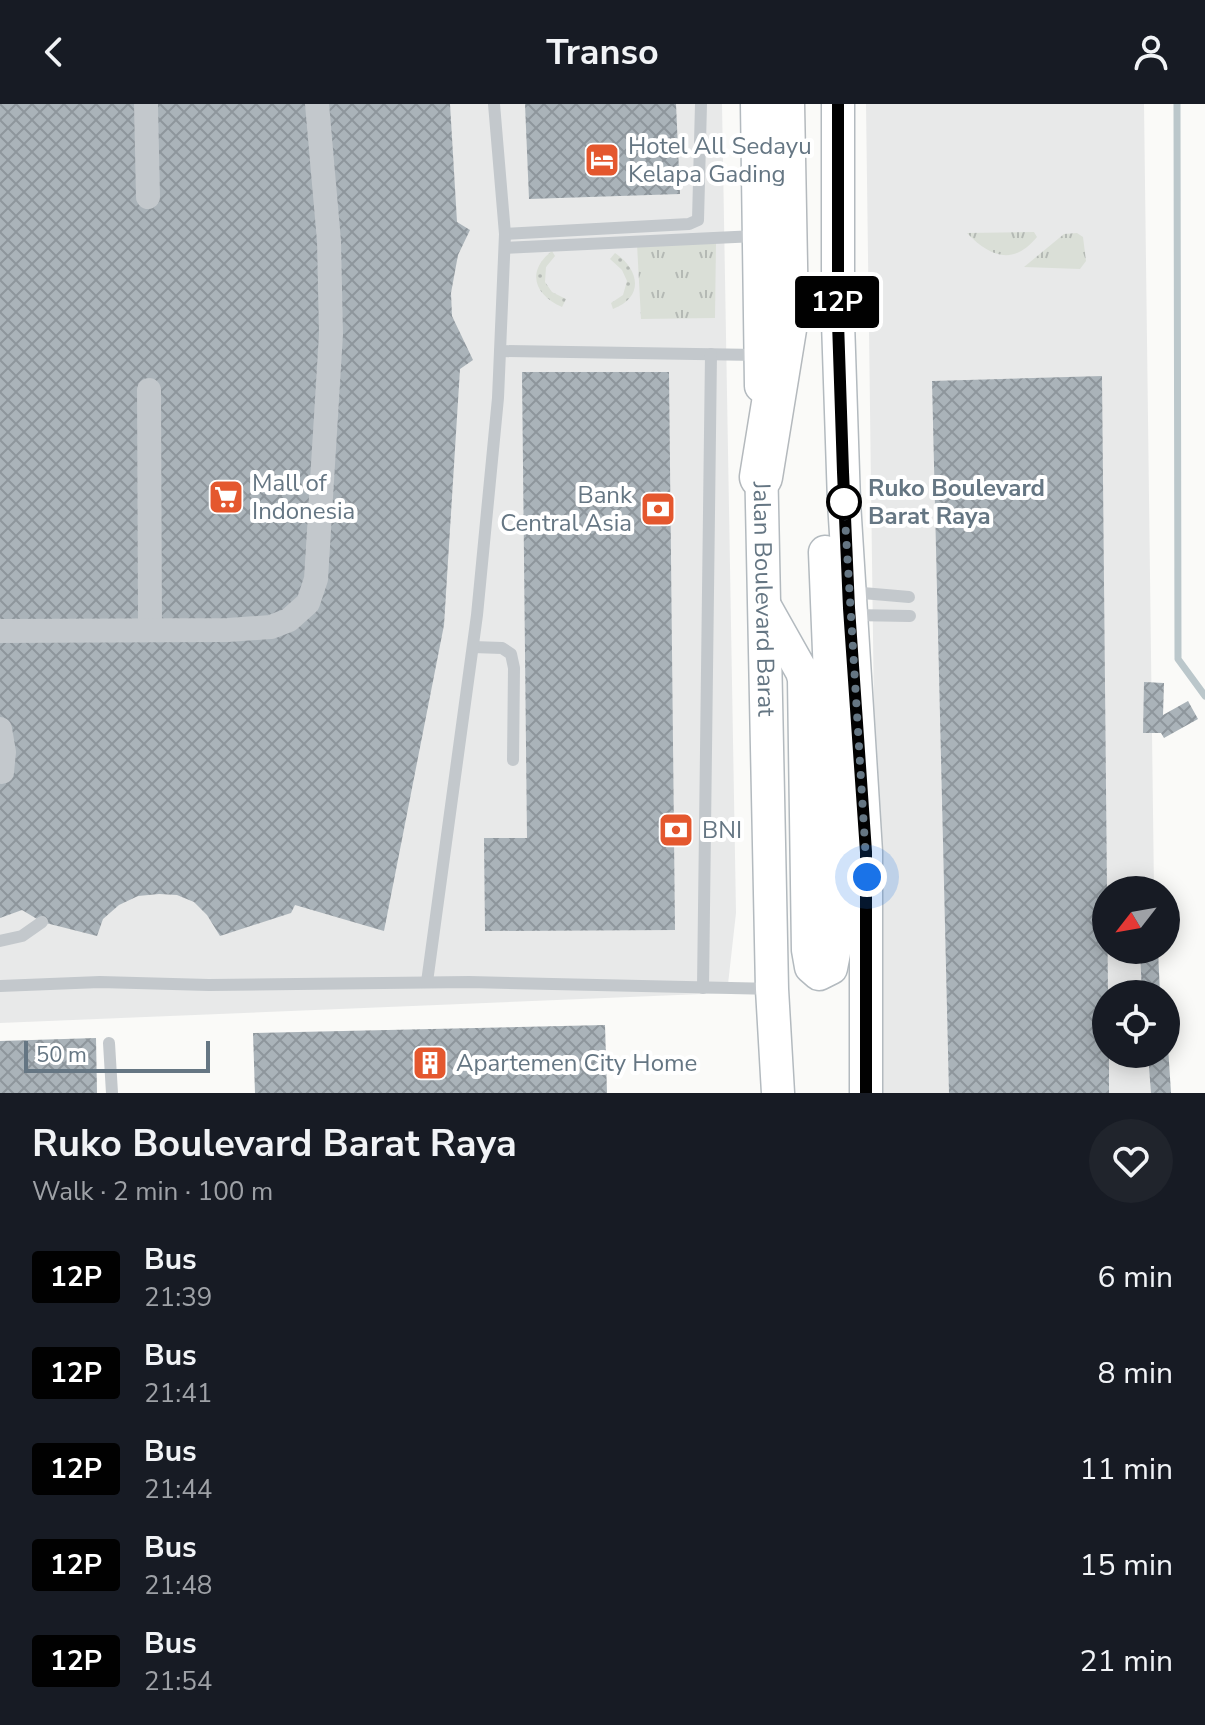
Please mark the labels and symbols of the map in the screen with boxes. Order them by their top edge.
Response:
place label: Hotel All Sedayu Kelapa Gading [628,130,812,190]
hotel icon: Hotel All Sedayu Kelapa Gading [583,141,621,179]
line badge: 12P [791,276,883,328]
place label: Mall of Indonesia [252,467,355,527]
place label: Ruko Boulevard Barat Raya [868,472,1045,532]
supermarket icon: Mall of Indonesia [207,478,245,516]
place label: Bank Central Asia [500,479,633,539]
street label: Jalan Boulevard Barat [745,480,782,717]
marker: Ruko Boulevard Barat Raya [827,485,861,519]
bank icon: Bank Central Asia [639,490,677,528]
bank icon: BNI [657,811,695,849]
place label: BNI [702,814,742,846]
your location [847,857,887,897]
north arrow [1092,876,1180,964]
scale bar [24,1037,210,1073]
building icon: Apartemen City Home [411,1044,449,1082]
place label: Apartemen City Home [456,1047,697,1079]

